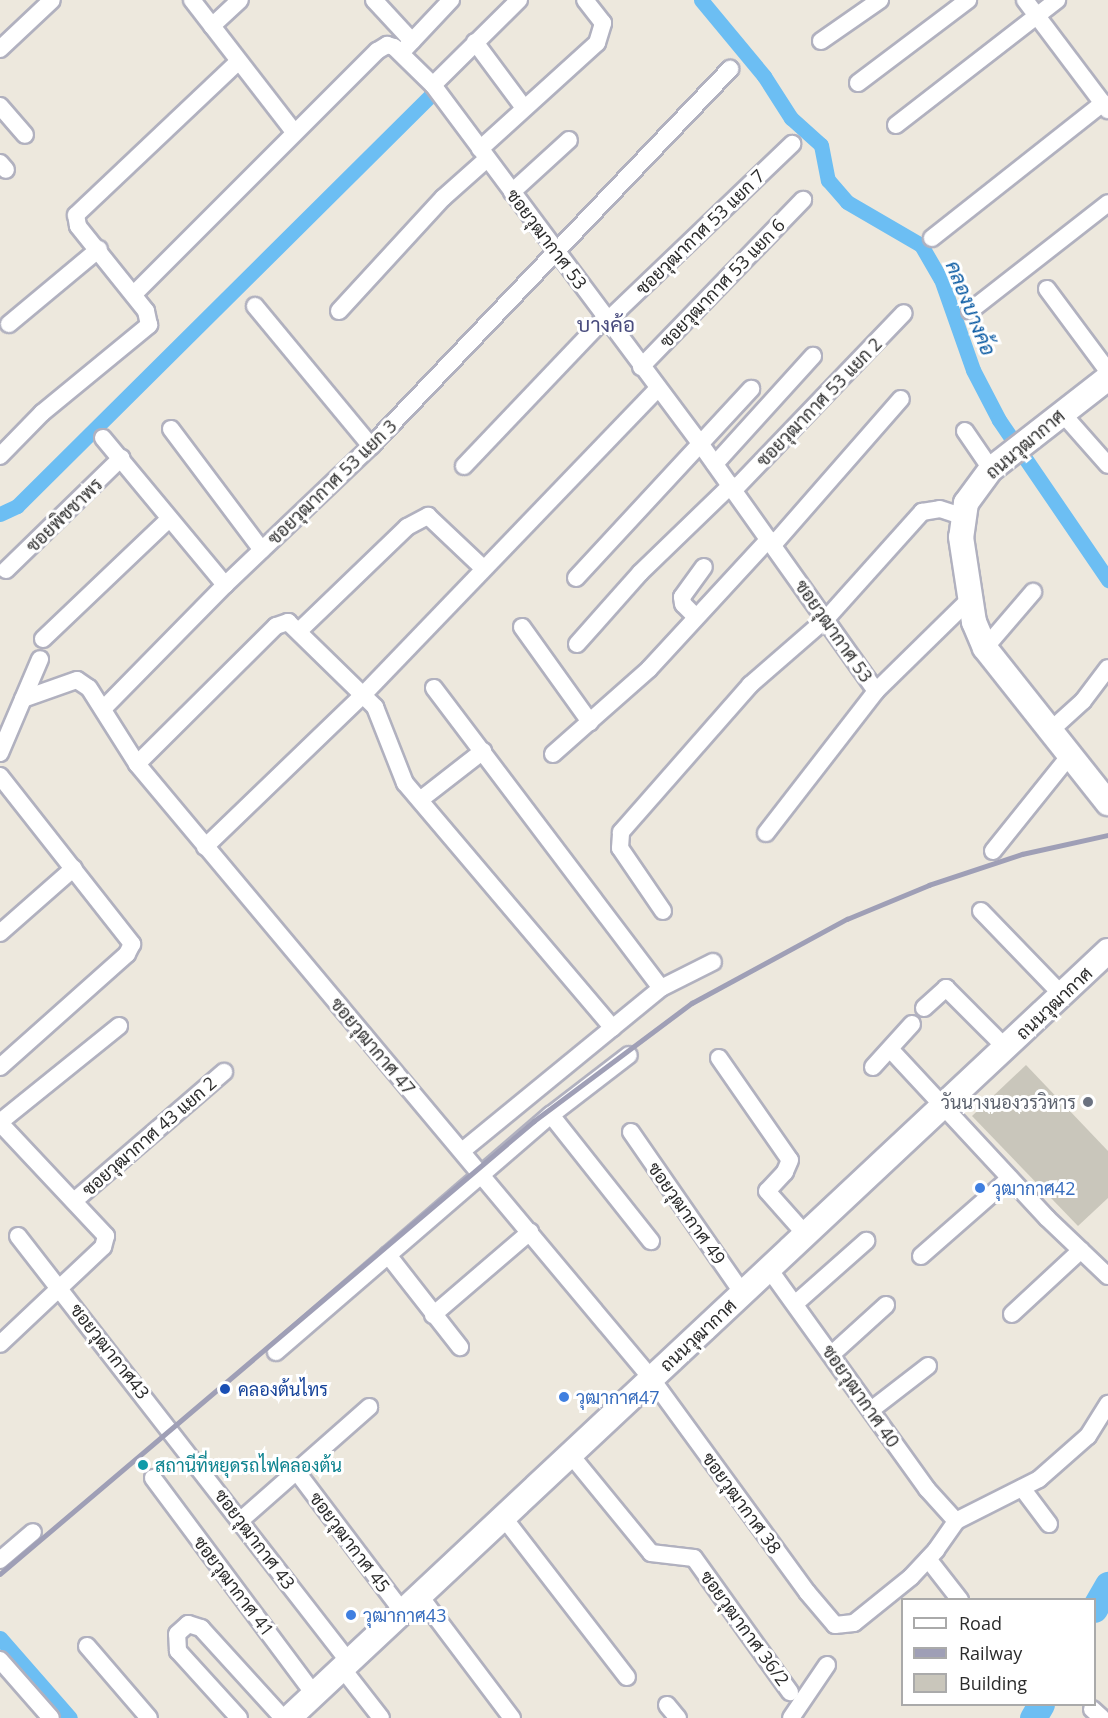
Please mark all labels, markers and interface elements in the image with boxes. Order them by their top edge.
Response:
street label: ซอยวุฒากาศ 53 แยก 7 [631,165,769,299]
street label: ซอยวุฒากาศ 53 [502,185,592,293]
street label: ซอยวุฒากาศ 53 แยก 6 [655,214,789,352]
water label: คลองบางค้อ [941,257,1001,359]
district label: บางค้อ [577,311,635,337]
street label: ซอยวุฒากาศ 53 แยก 2 [752,333,886,471]
street label: ถนนวุฒากาศ [981,405,1069,483]
street label: ซอยวุฒากาศ 53 แยก 3 [263,415,401,549]
street label: ซอยพิชชาพร [22,473,106,557]
street label: ซอยวุฒากาศ 53 [791,576,877,686]
street label: ถนนวุฒากาศ [1011,962,1097,1044]
street label: ซอยวุฒากาศ 47 [326,993,420,1099]
street label: ซอยวุฒากาศ 43 แยก 2 [77,1072,221,1200]
place label: วันนางนองวรวิหาร [941,1091,1076,1113]
marker: วันนางนองวรวิหาร [1081,1095,1095,1109]
street label: ซอยวุฒากาศ 49 [644,1158,730,1268]
place label: วุฒากาศ42 [992,1177,1075,1199]
marker: วุฒากาศ42 [973,1181,987,1195]
street label: ถนนวุฒากาศ [655,1294,741,1376]
street label: ซอยวุฒากาศ43 [66,1299,154,1403]
street label: ซอยวุฒากาศ 40 [818,1341,904,1451]
place label: คลองต้นไทร [238,1378,328,1400]
marker: คลองต้นไทร [216,1380,234,1398]
place label: วุฒากาศ47 [576,1386,659,1408]
marker: วุฒากาศ47 [557,1390,571,1404]
street label: ซอยวุฒากาศ 38 [698,1448,786,1558]
place label: สถานีที่หยุดรถไฟคลองต้น [155,1454,342,1476]
marker: สถานีที่หยุดรถไฟคลองต้น [136,1458,150,1472]
street label: ซอยวุฒากาศ 43 [210,1485,300,1593]
street label: ซอยวุฒากาศ 45 [305,1488,395,1596]
street label: ซอยวุฒากาศ 41 [189,1532,279,1640]
street label: ซอยวุฒากาศ 36/2 [696,1566,794,1690]
legend [901,1598,1096,1706]
place label: วุฒากาศ43 [363,1604,446,1626]
marker: วุฒากาศ43 [344,1608,358,1622]
text: Road [959,1611,1002,1635]
text: Railway [959,1641,1022,1665]
text: Building [959,1671,1027,1695]

